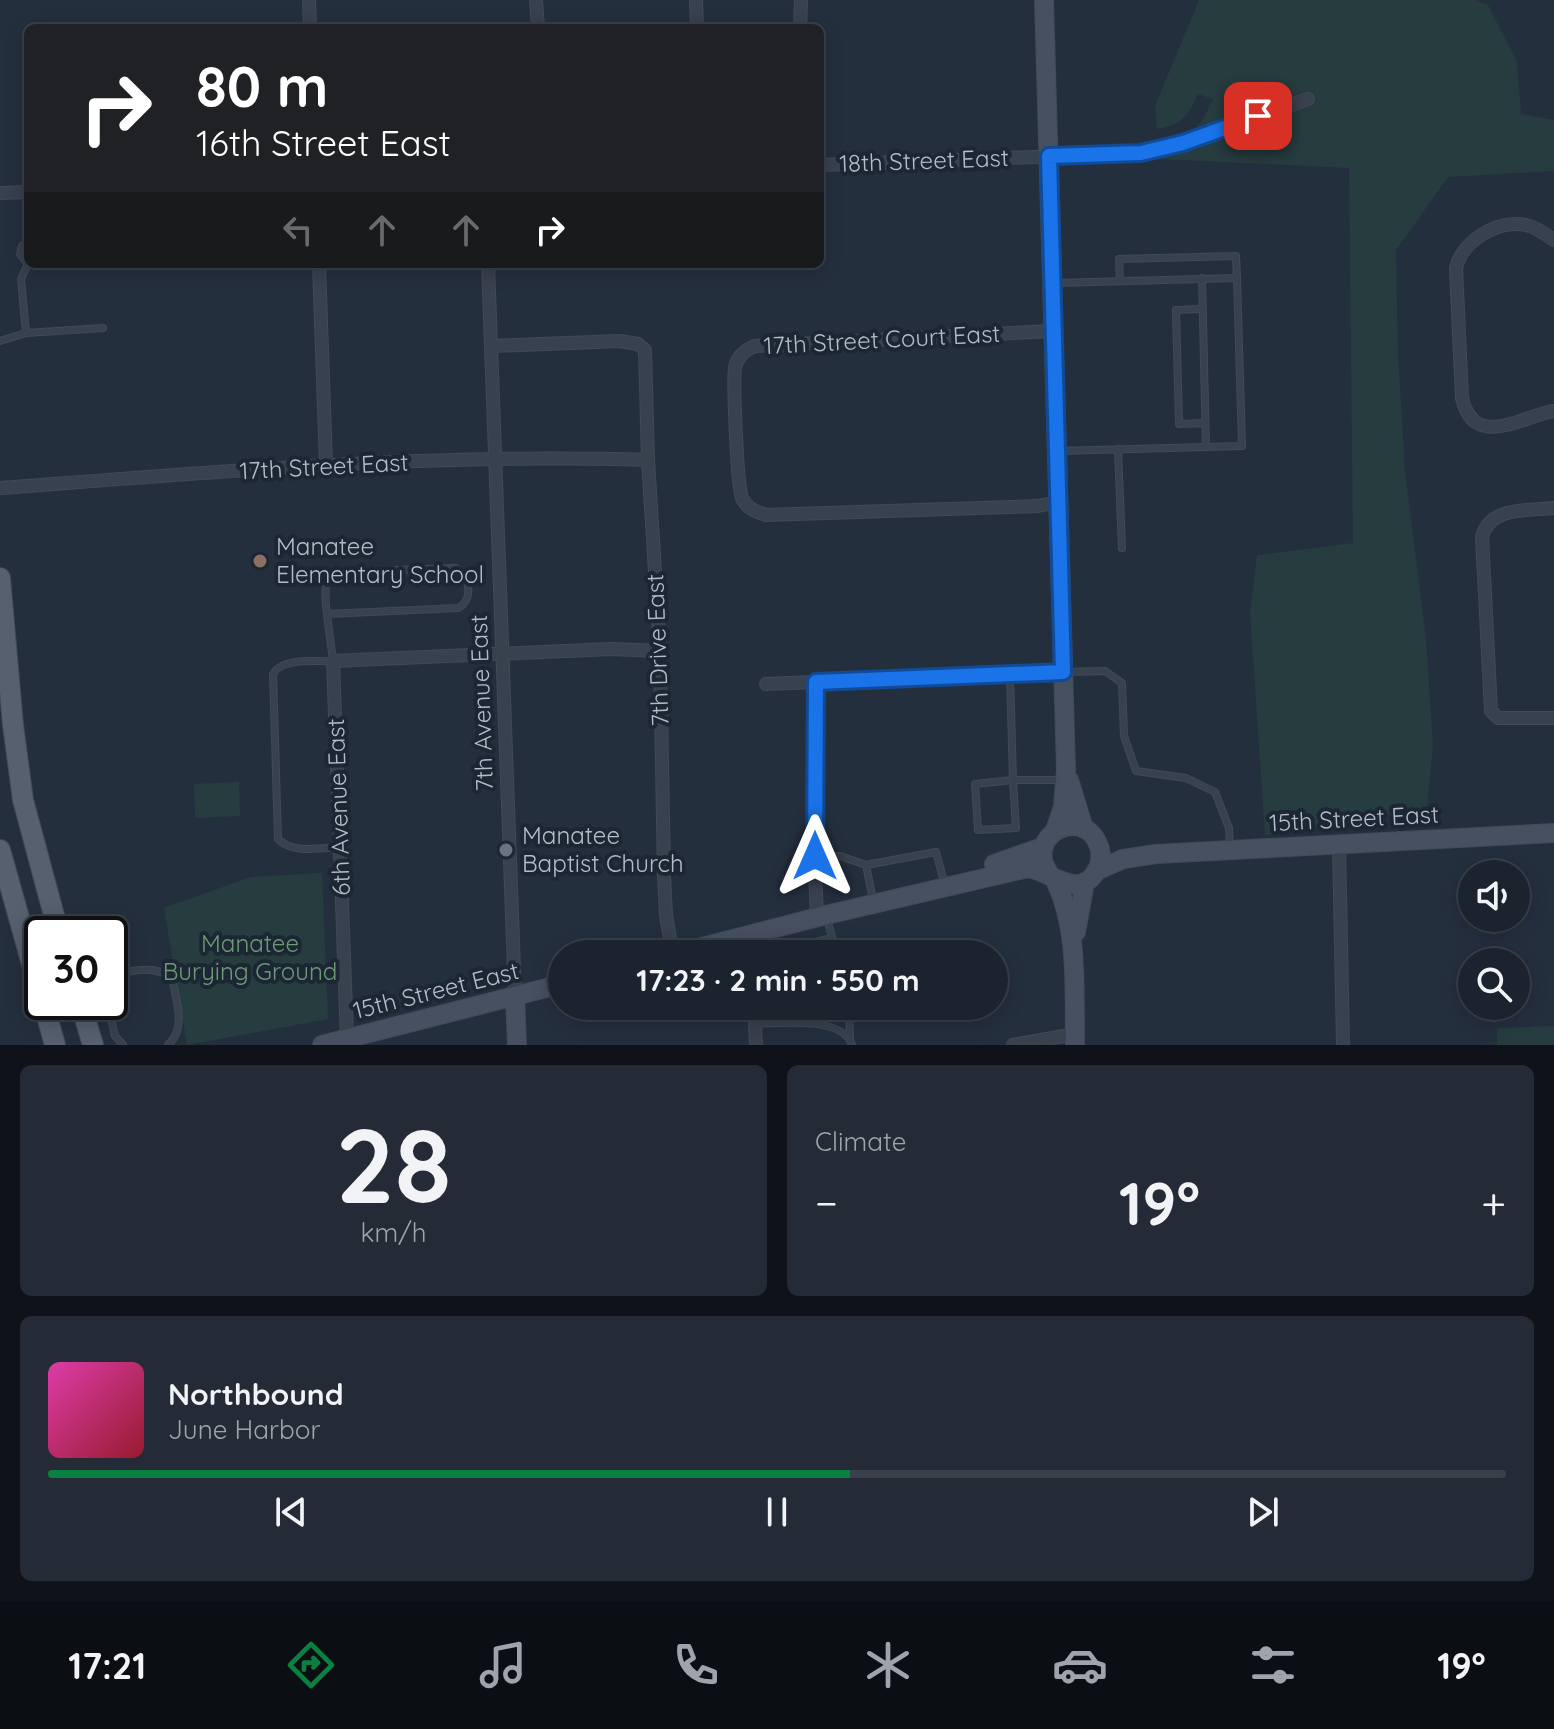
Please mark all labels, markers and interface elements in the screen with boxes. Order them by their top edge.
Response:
text: 80 m [196,51,328,121]
icon: right [64,56,168,160]
pin [1224,82,1292,150]
icon: arrive [1236,94,1280,138]
text: 16th Street East [196,120,451,165]
street label: 18th Street East [839,142,1009,178]
icon: left [276,208,320,252]
icon: ahead [360,208,404,252]
icon: ahead [444,208,488,252]
icon: right [528,208,572,252]
street label: 17th Street Court East [763,318,1001,360]
street label: 17th Street East [239,447,409,485]
place label: Manatee Elementary School [276,531,484,589]
marker: Manatee Elementary School [251,552,269,570]
street label: 7th Drive East [639,573,675,727]
street label: 7th Avenue East [463,614,499,792]
street label: 6th Avenue East [320,718,356,896]
street label: 15th Street East [1268,799,1440,837]
position arrow [773,814,857,898]
place label: Manatee Baptist Church [522,820,684,878]
marker: Manatee Baptist Church [497,841,515,859]
map controls [1458,860,1530,1020]
button: sound [1458,860,1530,932]
speed limit sign: 30 [24,916,128,1020]
park label: Manatee Burying Ground [163,928,337,986]
button: search [1458,948,1530,1020]
street label: 15th Street East [350,955,522,1025]
text: 17:23 · 2 min · 550 m [636,961,920,999]
text: 28 [335,1099,452,1229]
text: Climate [815,1125,906,1158]
text: 19° [1119,1165,1200,1240]
text: − [815,1175,838,1230]
text: + [1481,1175,1506,1230]
text: km/h [361,1216,426,1249]
text: Northbound [168,1375,344,1413]
text: June Harbor [168,1413,320,1446]
icon: previous [269,1490,313,1534]
icon: pause [755,1490,799,1534]
icon: next [1241,1490,1285,1534]
icon: directions [283,1637,339,1693]
icon: music [475,1637,531,1693]
icon: phone [668,1637,724,1693]
icon: climate [860,1637,916,1693]
icon: car [1052,1637,1108,1693]
icon: filters [1245,1637,1301,1693]
text: 17:21 [68,1643,146,1688]
text: 19° [1437,1643,1486,1688]

